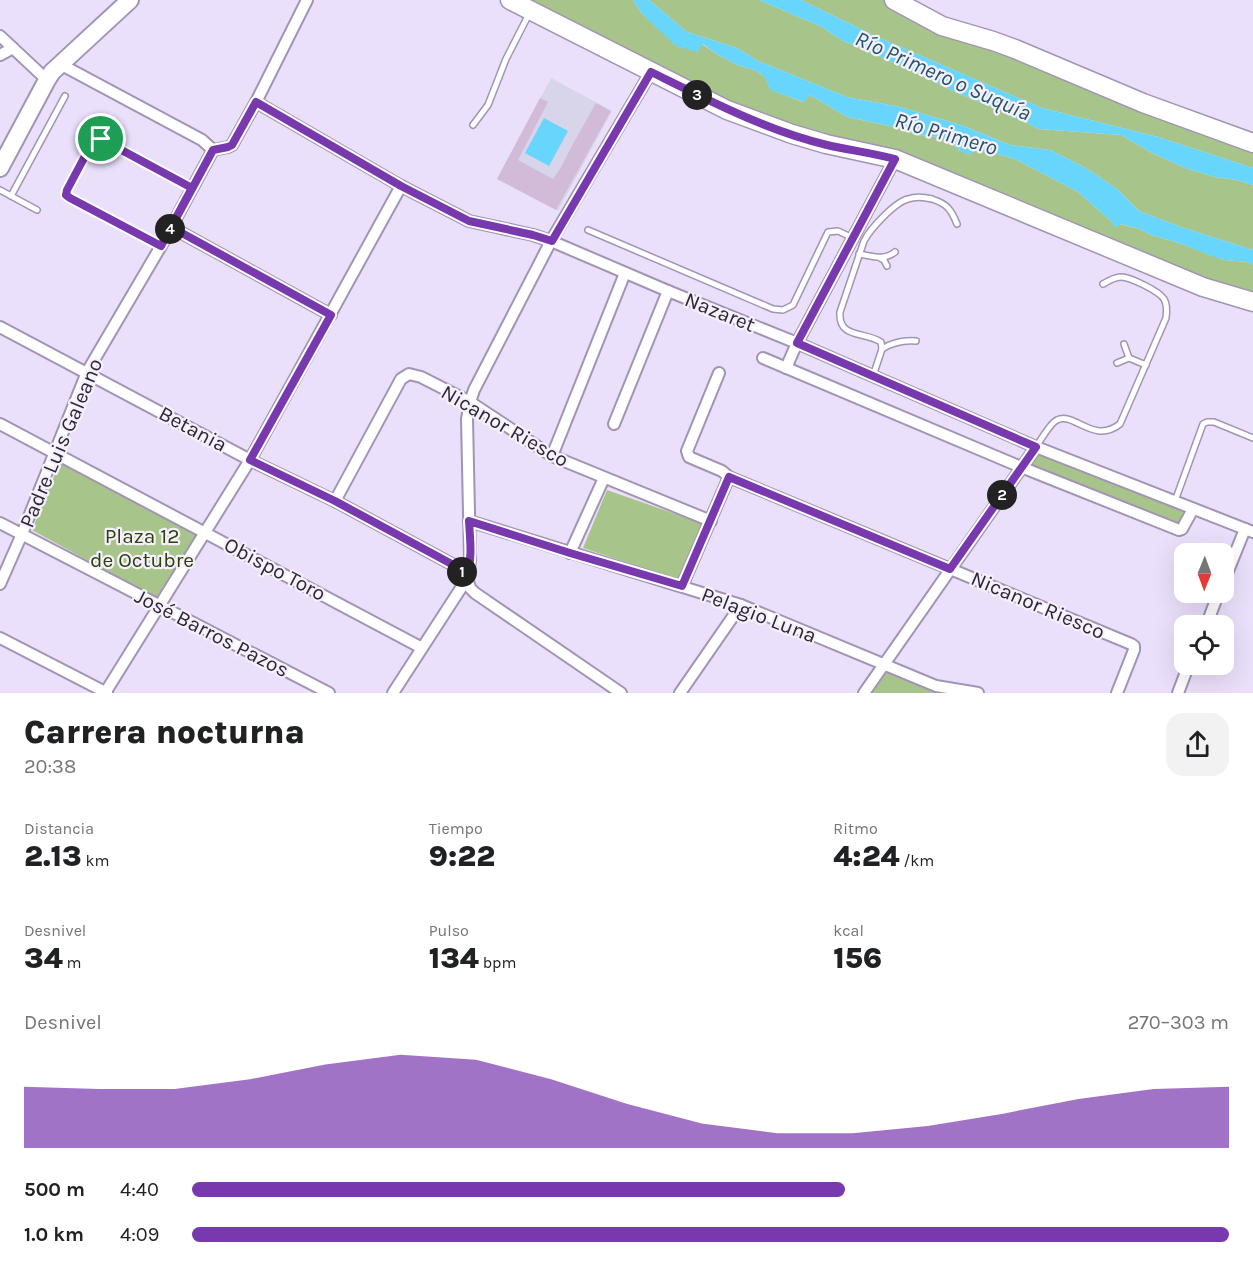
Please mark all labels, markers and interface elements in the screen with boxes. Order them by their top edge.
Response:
water label: Río Primero o Suquía [851,26,1035,126]
pin: 3 [682,80,712,110]
text: 3 [692,85,702,104]
water label: Río Primero [892,107,1000,161]
pin [75,113,126,164]
icon: arrive [84,122,117,155]
pin: 4 [155,214,185,244]
text: 4 [165,219,175,238]
street label: Nazaret [681,287,759,337]
street label: Padre Luis Galeano [15,355,107,531]
street label: Nicanor Riesco [437,380,573,472]
street label: Betania [155,401,231,457]
pin: 2 [987,480,1017,510]
text: 2 [997,485,1007,504]
park label: Plaza 12 de Octubre [90,524,194,572]
street label: Obispo Toro [220,532,330,606]
north arrow [1174,543,1234,603]
map controls [1174,543,1234,675]
pin: 1 [447,557,477,587]
text: 1 [459,562,465,581]
street label: Nicanor Riesco [967,566,1109,644]
street label: Pelagio Luna [698,582,820,648]
street label: José Barros Pazos [131,584,293,682]
button: locate [1174,615,1234,675]
text: Carrera nocturna [24,713,305,751]
button: share [1166,713,1229,776]
text: 20:38 [24,755,76,778]
text: Distancia [24,819,94,838]
text: Tiempo [429,819,483,838]
text: Ritmo [833,819,878,838]
text: 2.13 [24,838,82,874]
text: 9:22 [429,838,495,874]
text: 4:24 [833,838,900,874]
text: km [82,851,110,870]
text: /km [900,851,934,870]
text: Desnivel [24,921,86,940]
text: Pulso [429,921,469,940]
text: kcal [833,921,864,940]
text: 34 [24,940,63,976]
text: 134 [429,940,479,976]
text: 156 [833,940,882,976]
text: m [63,953,81,972]
text: bpm [479,953,516,972]
text: Desnivel [24,1011,102,1034]
text: 270–303 m [1128,1011,1229,1034]
text: 500 m [24,1178,85,1201]
text: 4:40 [120,1178,159,1201]
text: 1.0 km [24,1223,84,1246]
text: 4:09 [120,1223,159,1246]

